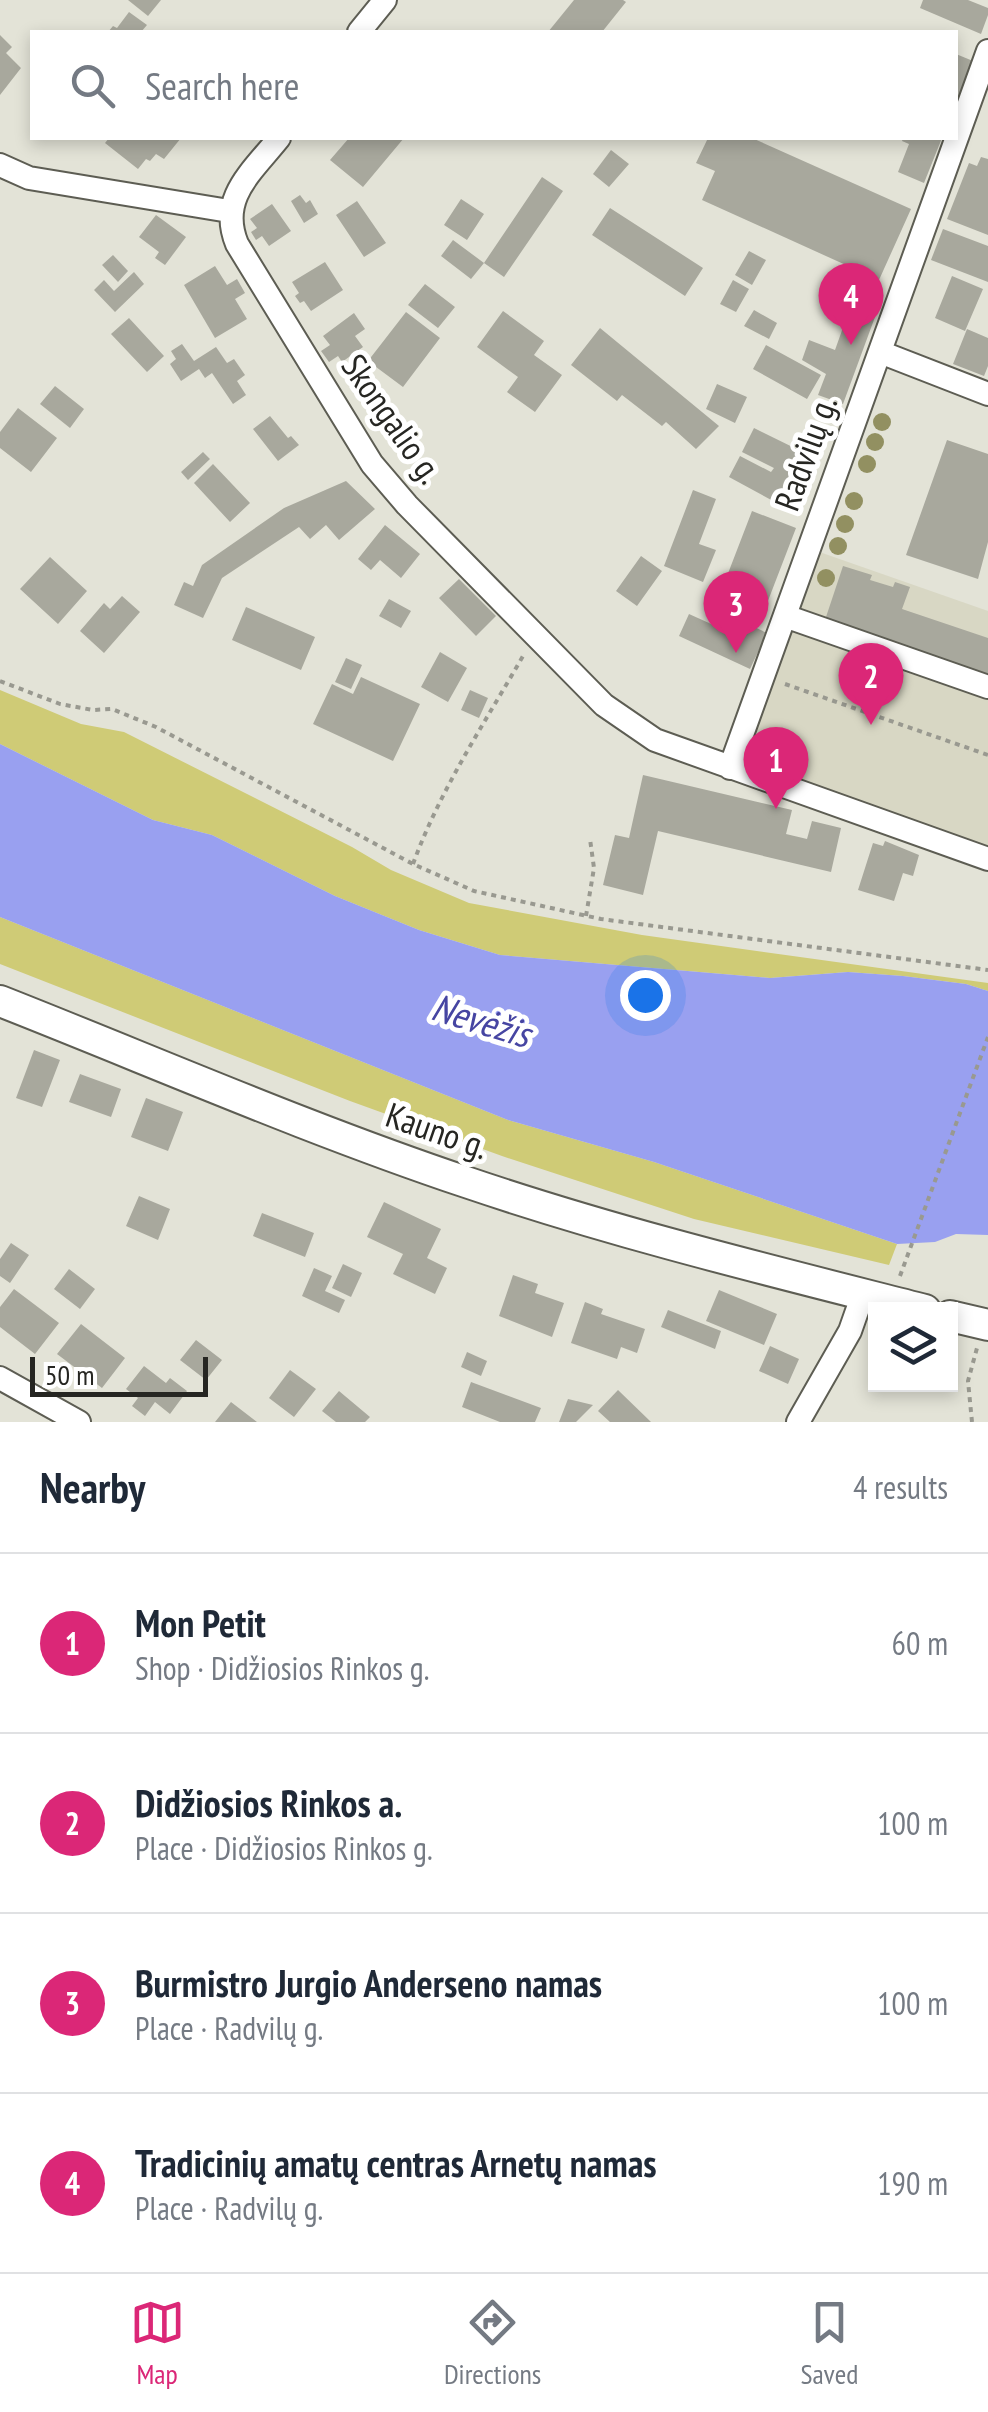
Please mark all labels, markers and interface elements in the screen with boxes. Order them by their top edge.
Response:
search box [30,30,958,140]
icon: search [65,58,120,113]
text: Search here [145,61,299,110]
pin: 4 [818,262,884,345]
street label: Skongalio g. [332,345,454,492]
street label: Radvilų g. [763,389,847,517]
pin: 3 [704,570,768,653]
pin: 2 [838,642,904,725]
pin: 1 [744,726,808,809]
your location [620,970,671,1021]
water label: Nevėžis [426,981,540,1059]
street label: Kauno g. [380,1091,494,1169]
map controls [868,1302,958,1392]
button: layers [868,1302,958,1392]
scale bar [30,1352,208,1396]
text: 50 m [45,1356,94,1393]
text: Nearby [40,1460,145,1515]
text: 4 results [853,1466,948,1508]
text: Mon Petit [135,1598,266,1647]
text: 1 [65,1622,80,1664]
text: 60 m [892,1622,948,1664]
text: Shop · Didžiosios Rinkos g. [135,1647,429,1689]
text: Didžiosios Rinkos a. [135,1778,402,1827]
text: 2 [65,1802,80,1844]
text: 100 m [877,1802,948,1844]
text: Place · Didžiosios Rinkos g. [135,1827,433,1869]
text: Burmistro Jurgio Anderseno namas [135,1958,602,2007]
text: 3 [65,1982,80,2024]
text: 100 m [877,1982,948,2024]
text: Place · Radvilų g. [135,2007,323,2049]
text: Tradicinių amatų centras Arnetų namas [135,2138,657,2187]
text: 4 [65,2162,80,2204]
text: 190 m [877,2162,948,2204]
text: Place · Radvilų g. [135,2187,323,2229]
tab: Map [130,2295,185,2392]
tab: Directions [444,2295,541,2392]
tab: Saved [801,2295,858,2392]

